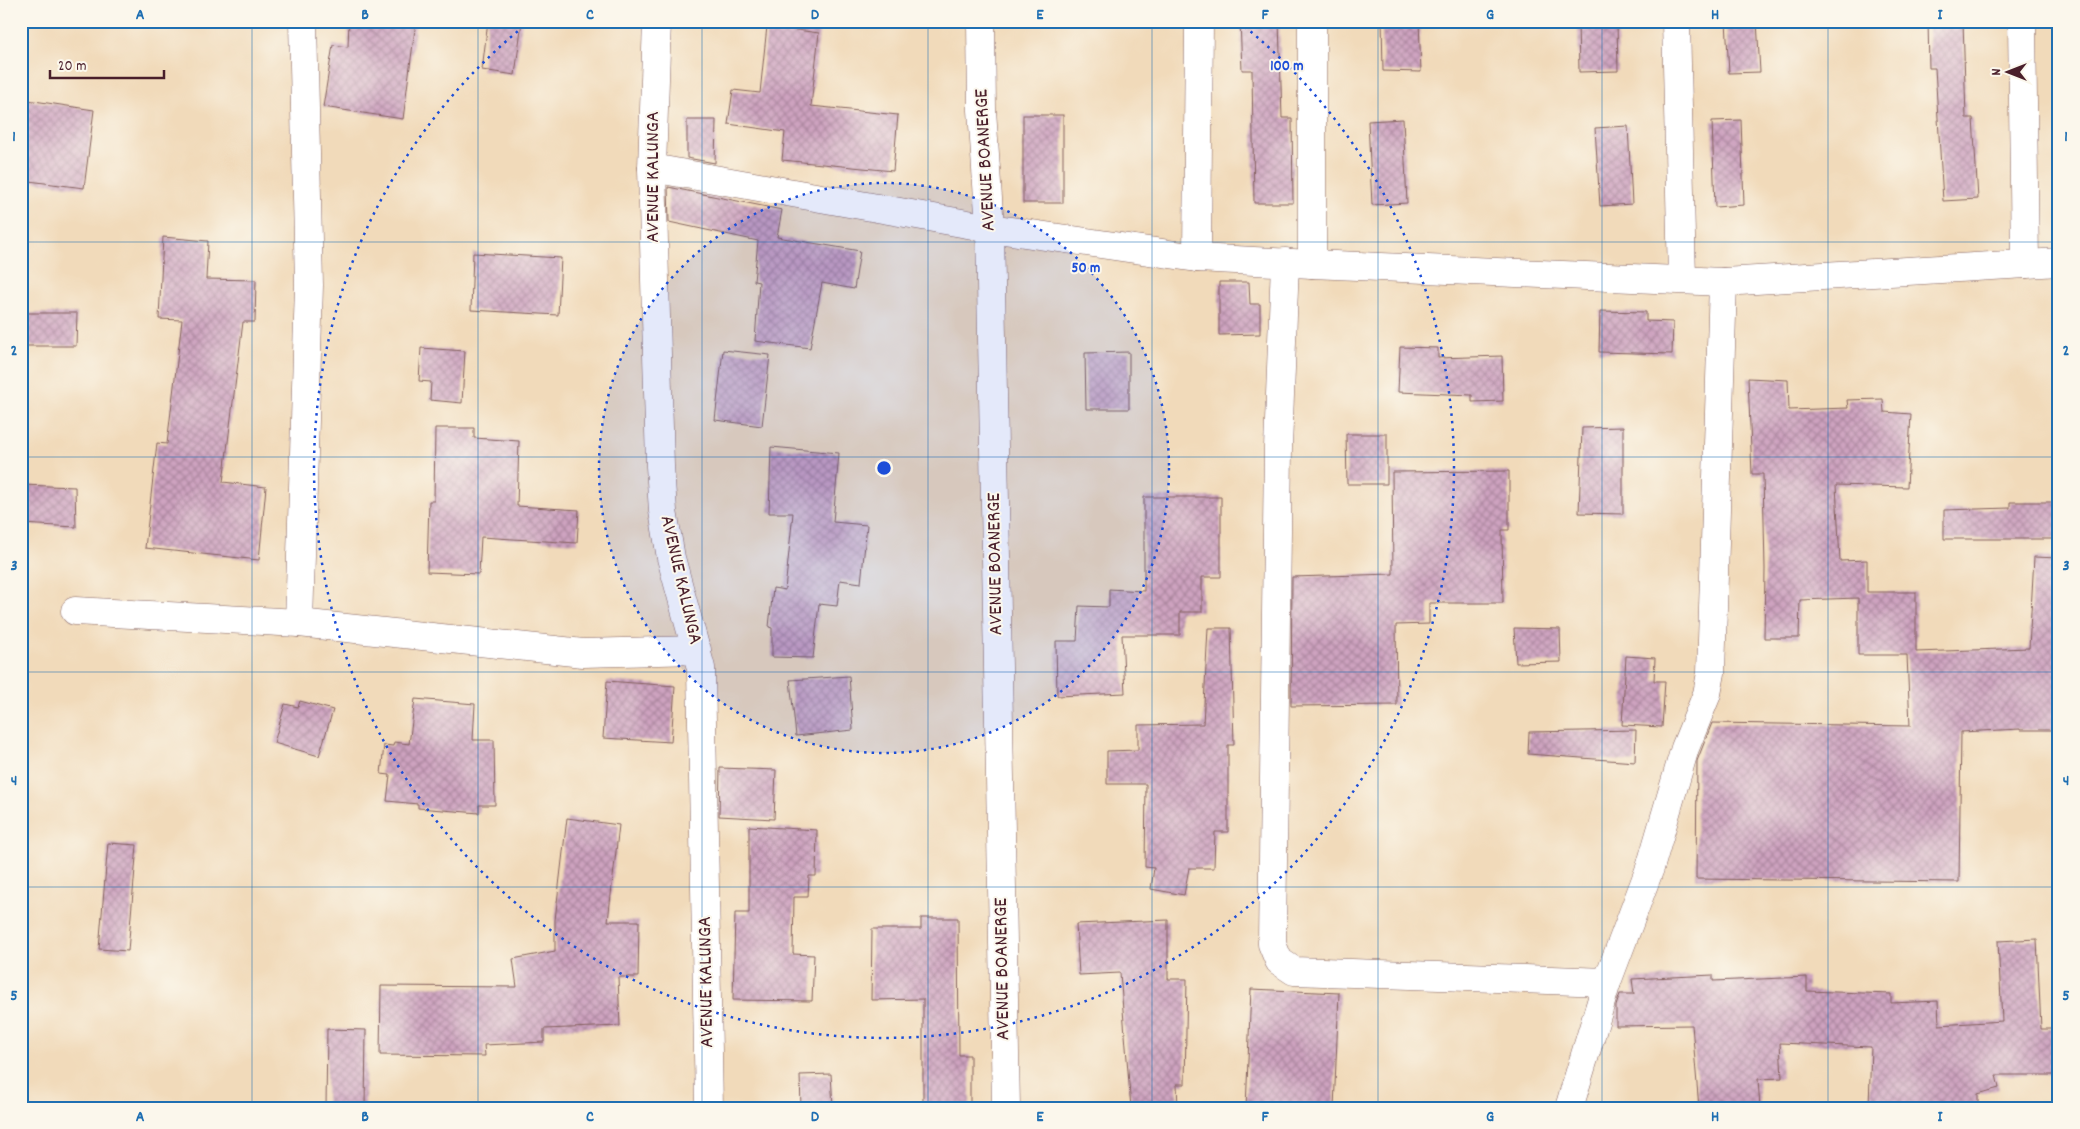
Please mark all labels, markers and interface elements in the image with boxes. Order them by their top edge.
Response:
text: A [136,4,145,27]
text: B [361,4,369,27]
text: C [586,4,594,27]
text: D [811,4,820,27]
text: E [1036,4,1044,27]
text: F [1261,4,1269,27]
text: G [1486,4,1494,27]
text: H [1711,4,1719,27]
text: I [1938,4,1944,27]
scale bar [50,48,164,80]
north arrow [1982,48,2032,98]
text: 20 m [58,56,86,78]
text: 100 m [1270,56,1304,78]
text: N [1987,68,2007,75]
street label: AVENUE BOANERGE [968,88,1004,232]
street label: AVENUE KALUNGA [640,111,668,243]
text: 1 [12,126,16,149]
text: 1 [2064,126,2068,149]
text: 50 m [1072,258,1100,280]
text: 2 [11,340,18,363]
text: 2 [2063,340,2070,363]
centre of rings [875,459,893,477]
street label: AVENUE BOANERGE [981,492,1011,636]
street label: AVENUE KALUNGA [652,513,708,647]
text: 3 [10,555,18,578]
text: 3 [2062,555,2070,578]
text: 4 [11,770,17,793]
text: 4 [2063,770,2069,793]
street label: AVENUE BOANERGE [988,897,1018,1041]
street label: AVENUE KALUNGA [692,916,722,1048]
text: 5 [10,985,18,1008]
text: 5 [2062,985,2070,1008]
text: A [136,1106,145,1129]
text: B [361,1106,369,1129]
text: C [586,1106,594,1129]
text: D [811,1106,820,1129]
text: E [1036,1106,1044,1129]
text: F [1261,1106,1269,1129]
text: G [1486,1106,1494,1129]
text: H [1711,1106,1719,1129]
text: I [1938,1106,1944,1129]

